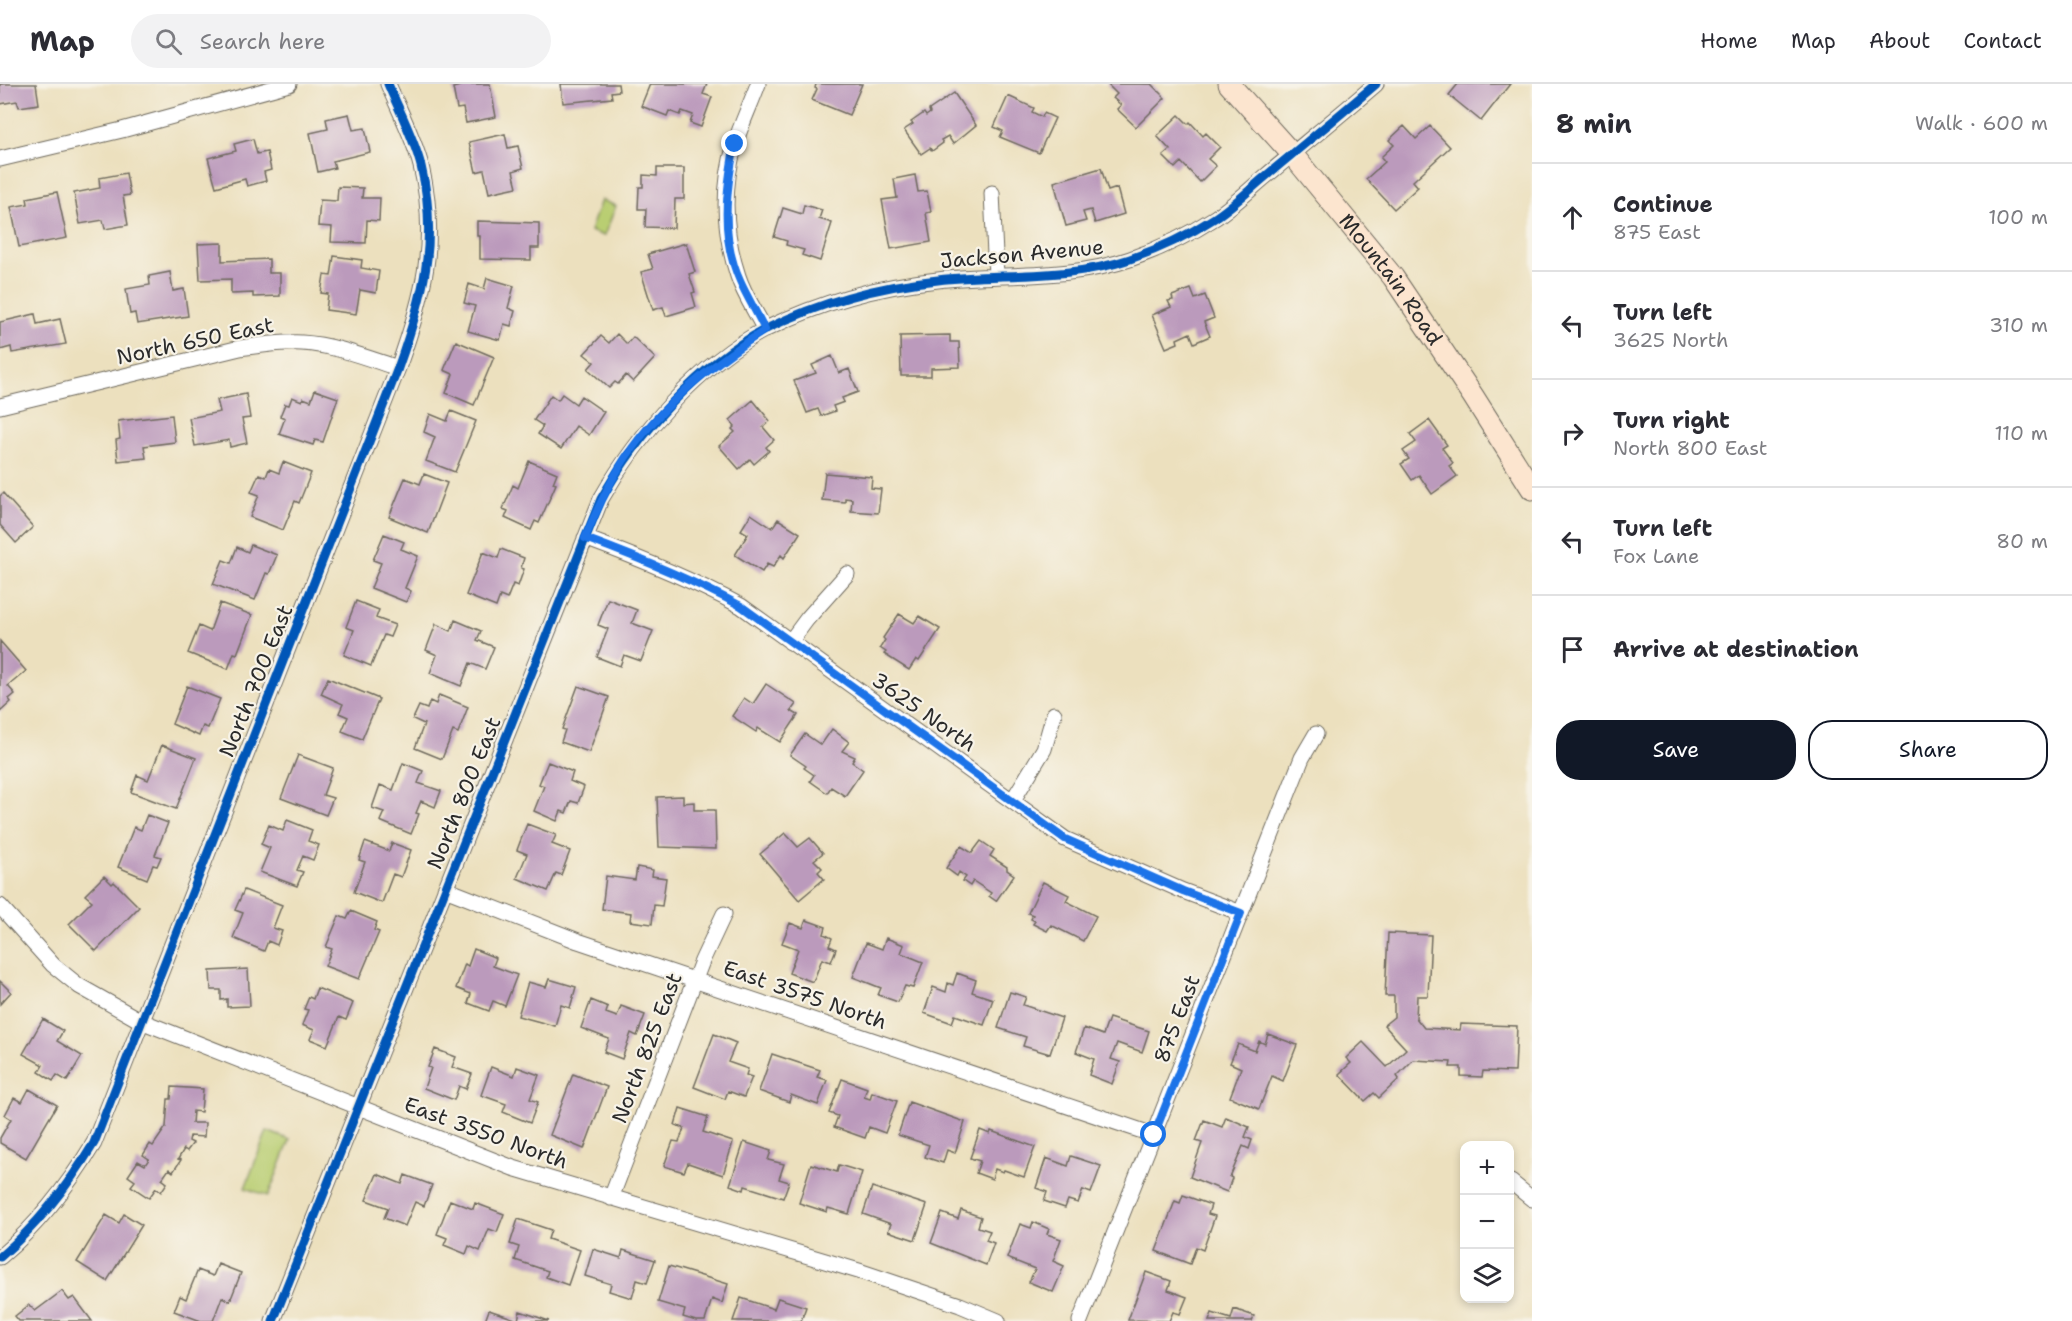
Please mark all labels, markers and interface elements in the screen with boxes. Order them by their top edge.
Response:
search box [131,14,551,68]
text: Map [30,22,95,60]
icon: search [152,25,185,58]
text: Search here [200,27,325,56]
text: Home [1700,27,1758,55]
text: Map [1791,27,1836,55]
text: About [1869,27,1930,55]
text: Contact [1963,27,2042,55]
text: 8 min [1556,106,1632,141]
text: Walk · 600 m [1915,110,2048,136]
route end [721,130,747,156]
text: Continue [1613,190,1713,219]
icon: ahead [1556,201,1589,234]
text: 100 m [1988,204,2048,230]
street label: Mountain Road [1333,208,1449,351]
text: 875 East [1613,219,1701,245]
street label: Jackson Avenue [939,233,1105,275]
text: Turn left [1613,298,1712,327]
icon: left [1556,309,1589,342]
street label: North 650 East [114,311,276,371]
text: 310 m [1989,312,2048,338]
text: 3625 North [1613,327,1729,353]
text: Turn right [1613,406,1730,435]
icon: right [1556,417,1589,450]
text: 110 m [1994,420,2048,446]
text: North 800 East [1613,435,1768,461]
text: Turn left [1613,514,1712,543]
icon: left [1556,525,1589,558]
text: 80 m [1996,528,2048,554]
text: Fox Lane [1613,543,1699,569]
street label: North 700 East [213,601,299,761]
icon: arrive [1556,633,1589,666]
text: Arrive at destination [1613,635,1859,664]
street label: 3625 North [866,666,982,758]
street label: North 800 East [421,713,507,873]
button: Save [1556,720,1796,780]
button: Share [1808,720,2048,780]
street label: East 3575 North [719,954,891,1036]
street label: North 825 East [605,969,689,1127]
street label: 875 East [1147,971,1207,1067]
street label: East 3550 North [400,1090,572,1176]
route start [1140,1121,1166,1147]
map controls [1460,1141,1514,1303]
button: + [1460,1141,1514,1195]
button: − [1460,1195,1514,1249]
button: layers [1460,1249,1514,1303]

